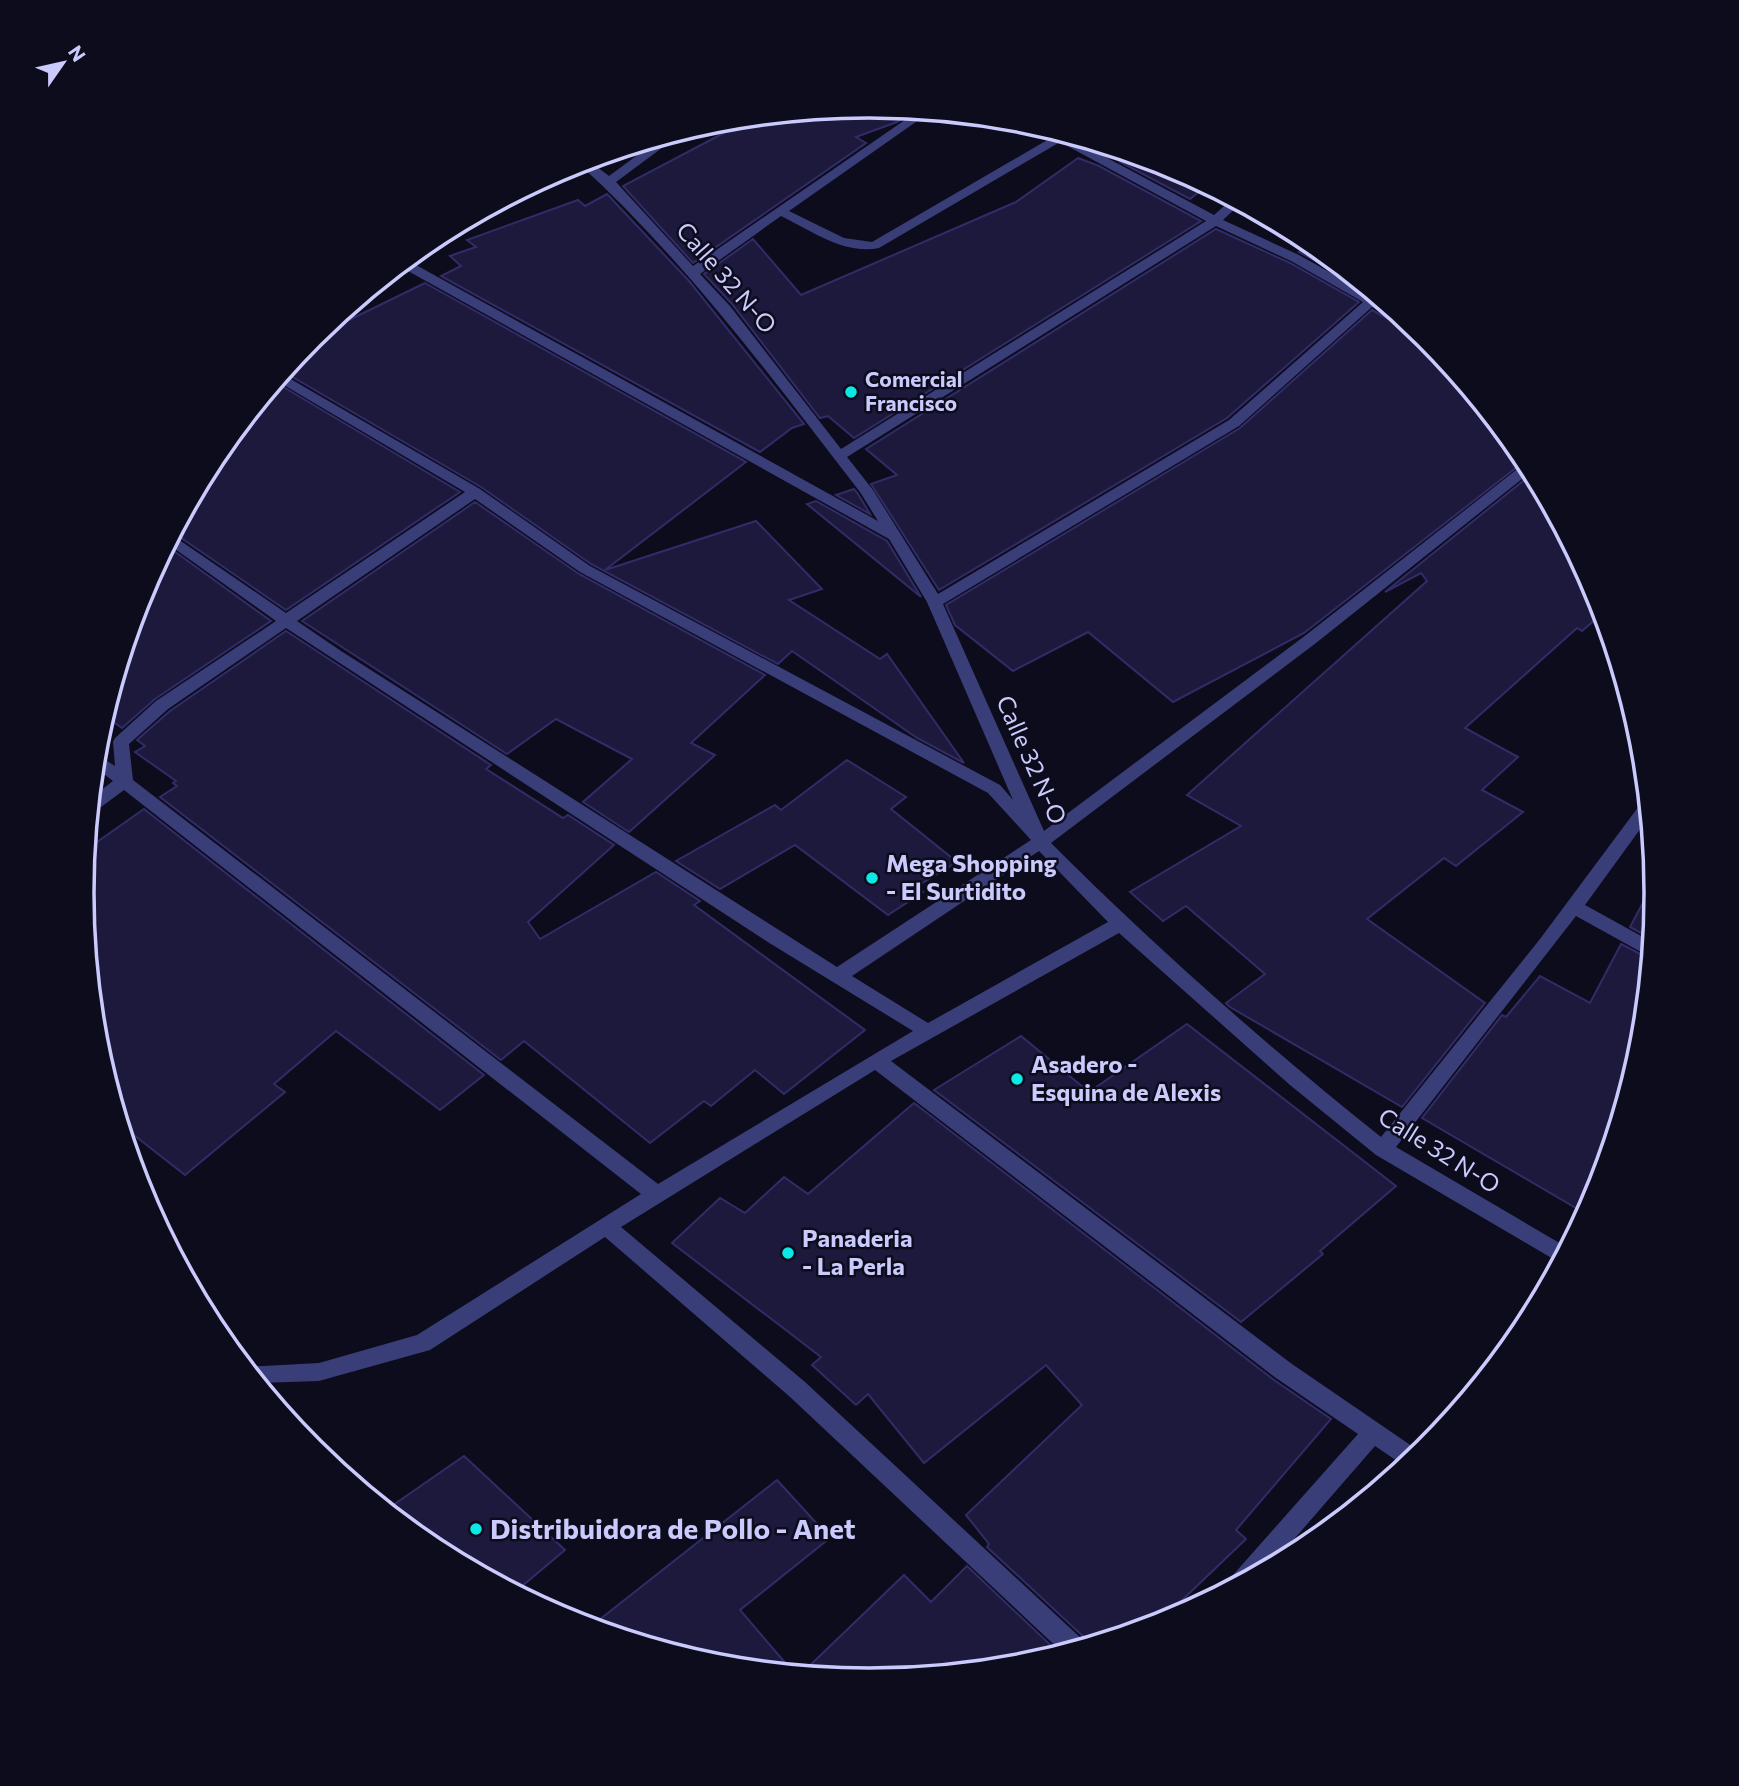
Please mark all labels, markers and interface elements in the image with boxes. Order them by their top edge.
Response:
north arrow [28,28,98,98]
text: N [64,41,91,66]
street label: Calle 32 N-O [671,215,783,339]
place label: Comercial Francisco [865,366,962,415]
marker: Comercial Francisco [843,384,859,400]
street label: Calle 32 N-O [991,691,1074,828]
place label: Mega Shopping - El Surtidito [886,848,1057,905]
marker: Mega Shopping - El Surtidito [864,870,880,886]
place label: Asadero - Esquina de Alexis [1031,1049,1221,1106]
marker: Asadero - Esquina de Alexis [1009,1071,1025,1087]
street label: Calle 32 N-O [1374,1101,1506,1199]
place label: Panaderia - La Perla [802,1223,913,1280]
marker: Panaderia - La Perla [780,1245,796,1261]
place label: Distribuidora de Pollo - Anet [490,1511,856,1545]
marker: Distribuidora de Pollo - Anet [468,1521,484,1537]

